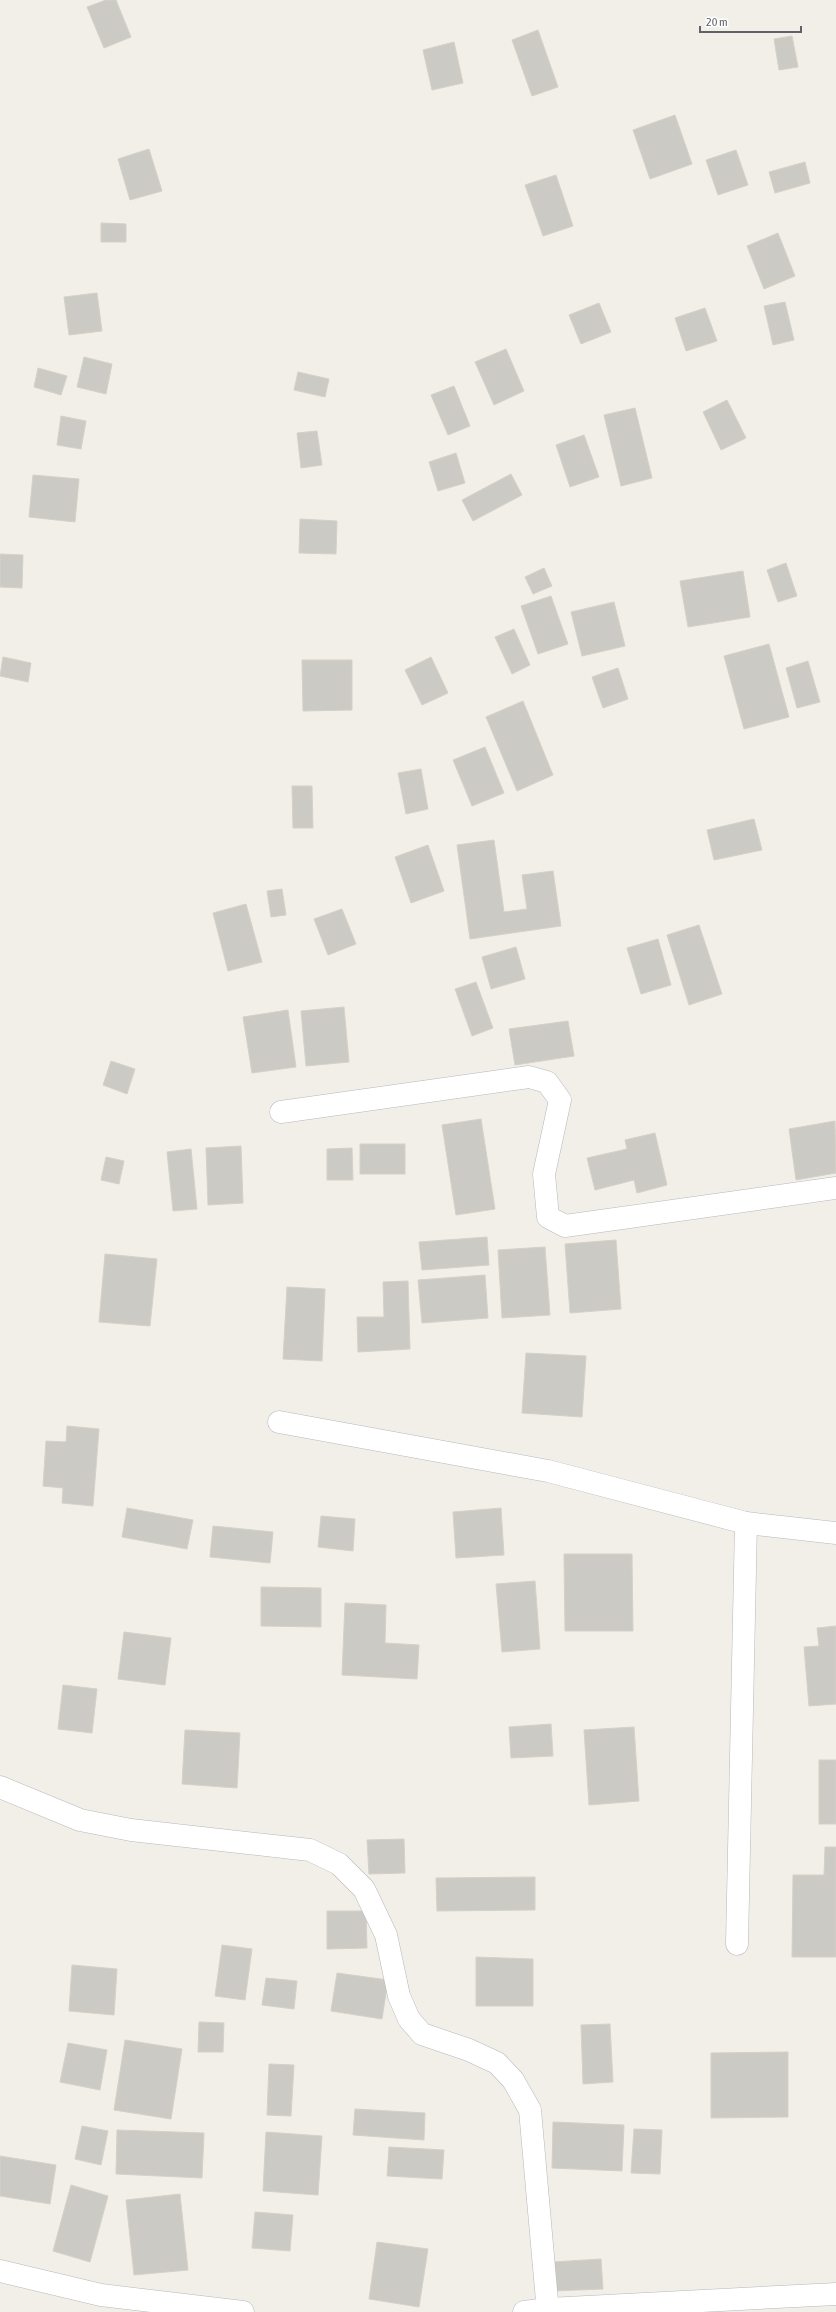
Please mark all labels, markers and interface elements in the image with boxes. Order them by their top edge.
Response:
scale bar [700,8,801,34]
text: 20 m [706,15,728,29]

